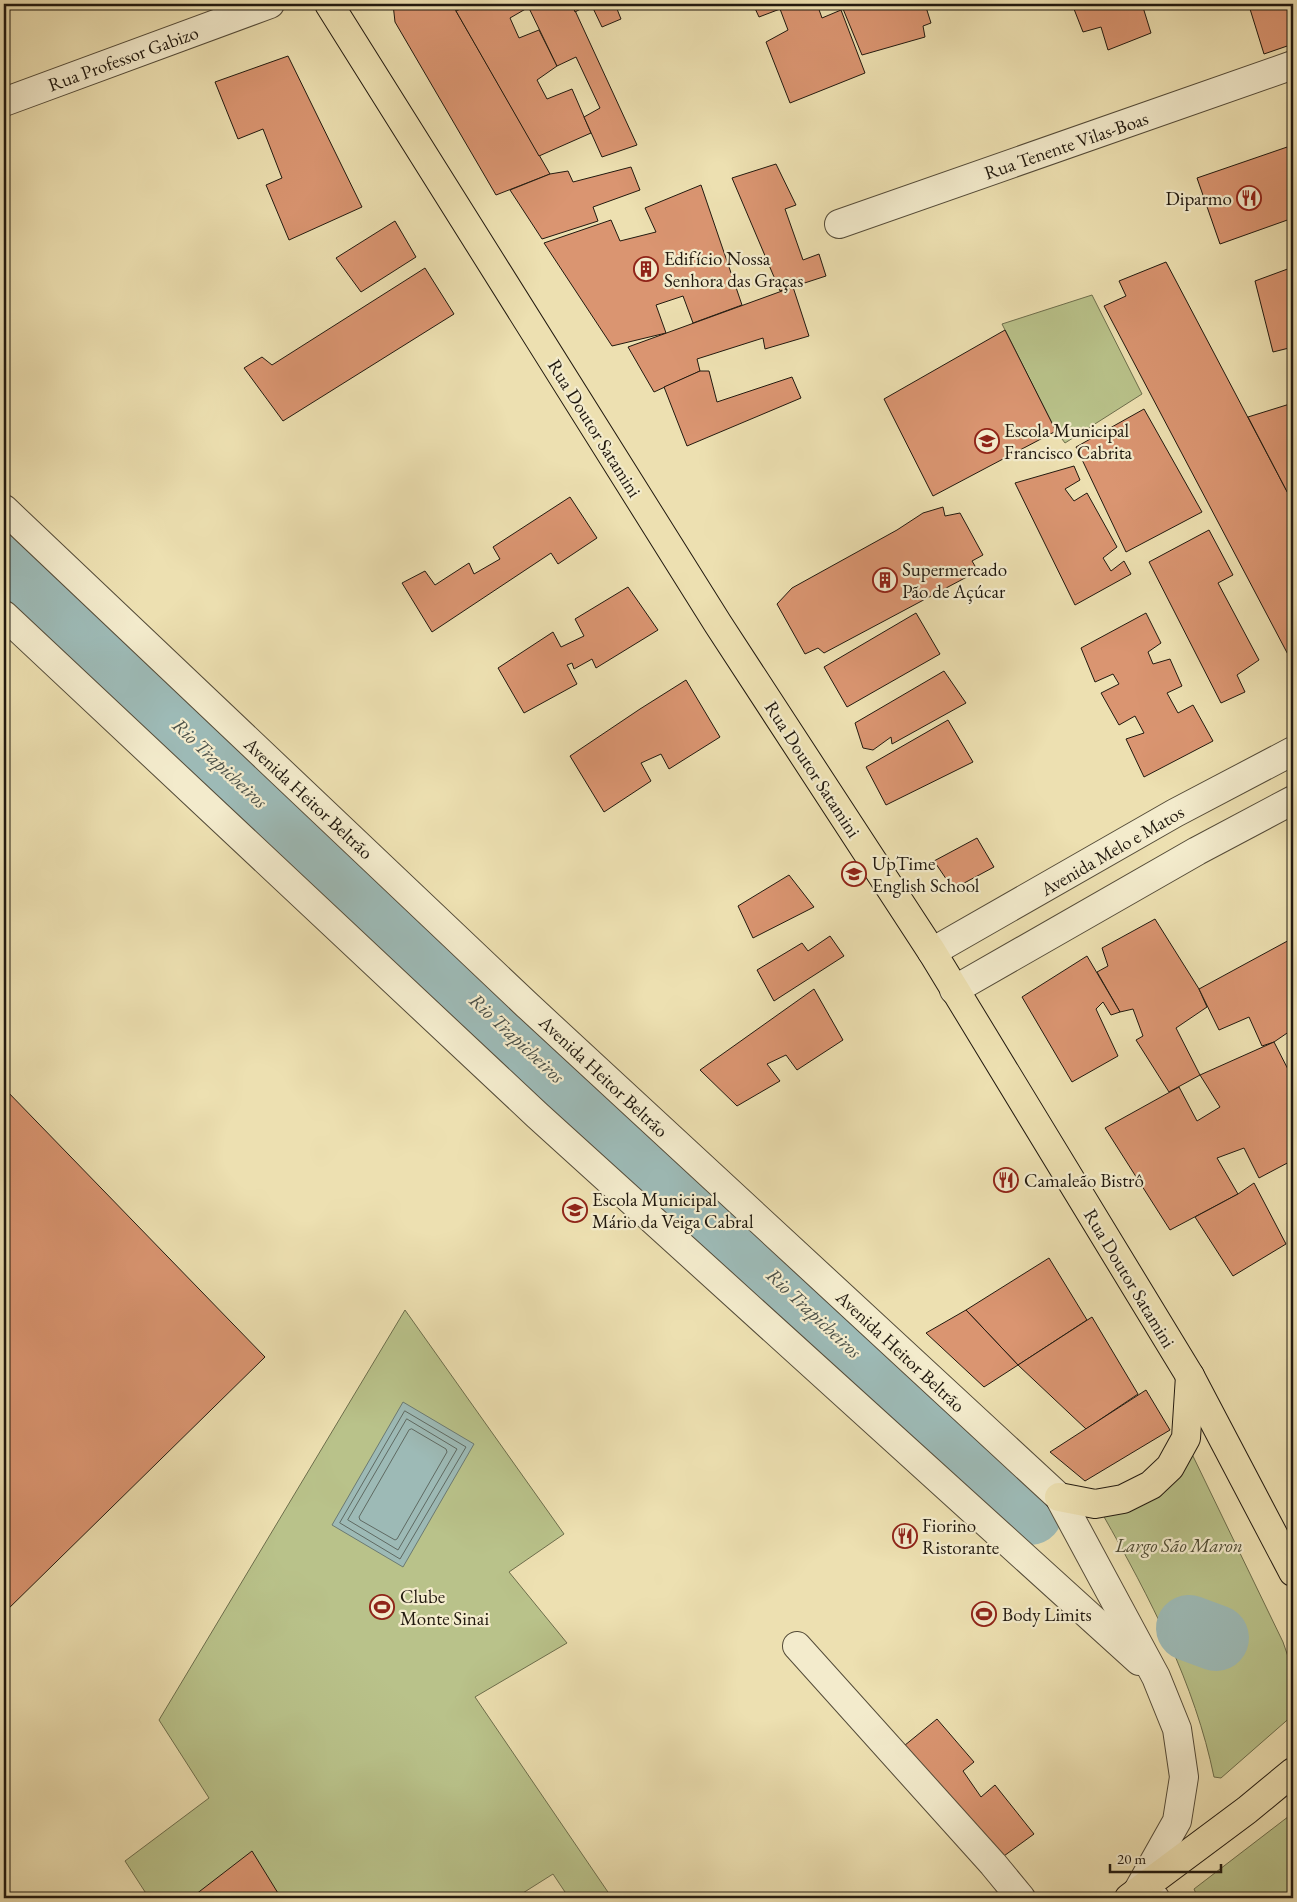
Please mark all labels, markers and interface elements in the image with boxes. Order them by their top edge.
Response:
street label: Rua Professor Gabizo [44,20,202,97]
street label: Rua Tenente Vilas-Boas [981,106,1152,185]
restaurant icon: Diparmo [1236,185,1262,211]
place label: Diparmo [1165,186,1232,211]
place label: Edifício Nossa Senhora das Graças [664,246,803,293]
building icon: Edifício Nossa Senhora das Graças [633,256,659,282]
street label: Rua Doutor Satamini [542,355,647,502]
place label: Escola Municipal Francisco Cabrita [1004,418,1133,465]
school or university icon: Escola Municipal Francisco Cabrita [974,428,1000,454]
place label: Supermercado Pão de Açúcar [902,557,1007,604]
building icon: Supermercado Pão de Açúcar [872,567,898,593]
street label: Rua Doutor Satamini [759,696,866,843]
water label: Rio Trapicheiros [167,712,274,814]
street label: Avenida Heitor Beltrão [238,731,379,865]
street label: Avenida Melo e Matos [1035,799,1189,902]
place label: UpTime English School [872,851,980,898]
school or university icon: UpTime English School [841,861,867,887]
water label: Rio Trapicheiros [464,987,571,1089]
street label: Avenida Heitor Beltrão [533,1009,674,1143]
restaurant icon: Camaleão Bistrô [993,1167,1019,1193]
place label: Camaleão Bistrô [1024,1168,1144,1193]
place label: Escola Municipal Mário da Veiga Cabral [592,1187,754,1234]
school or university icon: Escola Municipal Mário da Veiga Cabral [562,1197,588,1223]
street label: Rua Doutor Satamini [1078,1204,1181,1353]
water label: Rio Trapicheiros [761,1262,868,1364]
street label: Avenida Heitor Beltrão [830,1284,971,1418]
place label: Fiorino Ristorante [922,1513,999,1560]
restaurant icon: Fiorino Ristorante [892,1523,918,1549]
park label: Largo São Maron [1114,1533,1243,1558]
place label: Clube Monte Sinai [400,1584,489,1631]
sports icon: Clube Monte Sinai [369,1594,395,1620]
sports icon: Body Limits [971,1601,997,1627]
place label: Body Limits [1002,1602,1092,1627]
scale bar [1110,1842,1221,1874]
text: 20 m [1117,1849,1146,1868]

